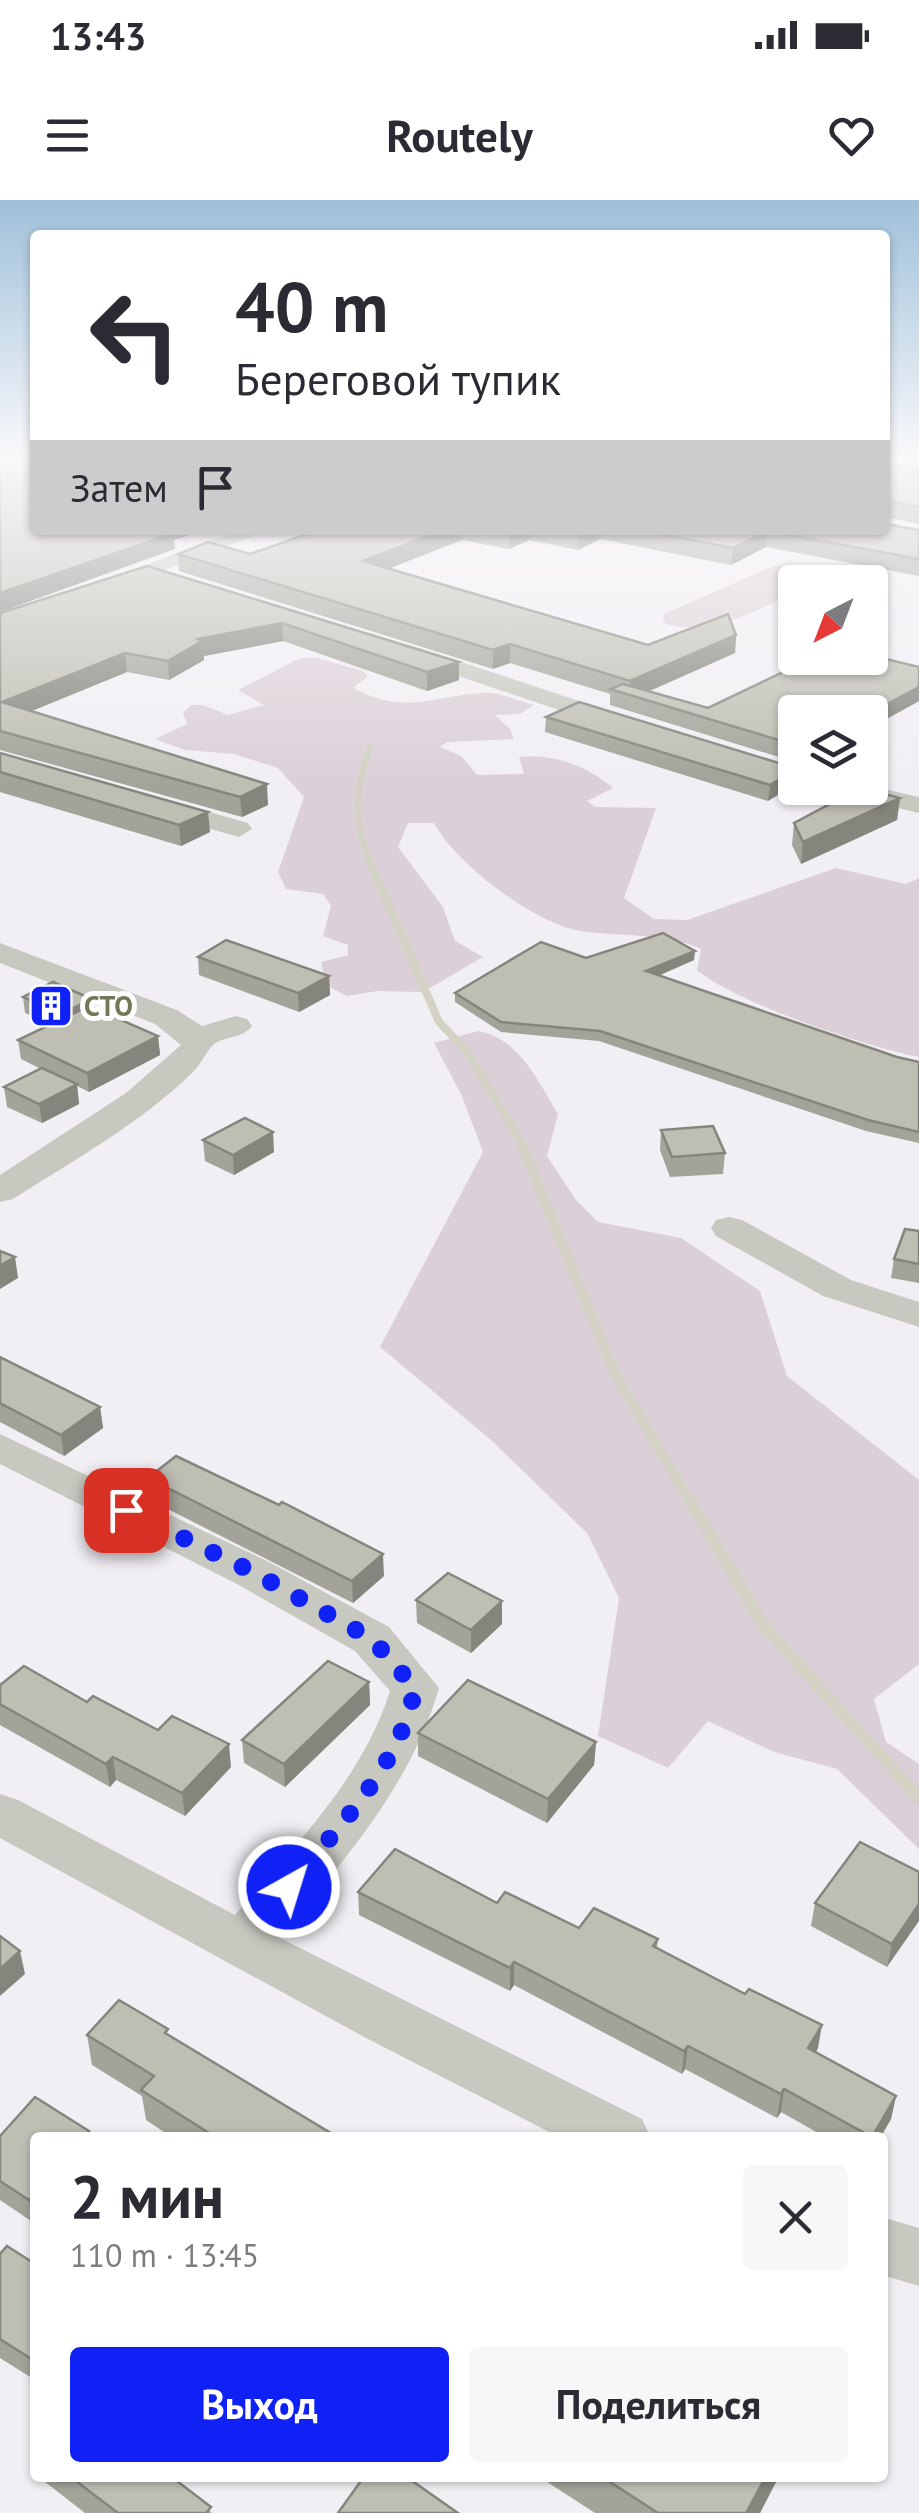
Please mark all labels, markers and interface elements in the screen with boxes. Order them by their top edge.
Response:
text: 13:43 [50,11,146,60]
text: Routely [386,106,533,164]
icon: menu [40,108,95,163]
icon: heart [824,108,879,163]
text: 40 m [235,261,388,351]
icon: left [70,270,200,400]
text: Береговой тупик [235,349,561,407]
icon: arrive [188,460,243,515]
text: Затем [70,463,168,512]
north arrow [778,565,888,675]
map controls [778,565,888,805]
button: layers [778,695,888,805]
building icon: СТО [28,983,74,1029]
place label: СТО [84,987,133,1024]
pin [84,1468,169,1553]
icon: arrive [99,1483,154,1538]
position arrow [237,1835,341,1939]
text: 2 мин [70,2157,224,2235]
button: close [743,2165,848,2270]
text: 110 m · 13:45 [70,2234,259,2276]
button: Выход [70,2347,449,2462]
button: Поделиться [469,2347,848,2462]

